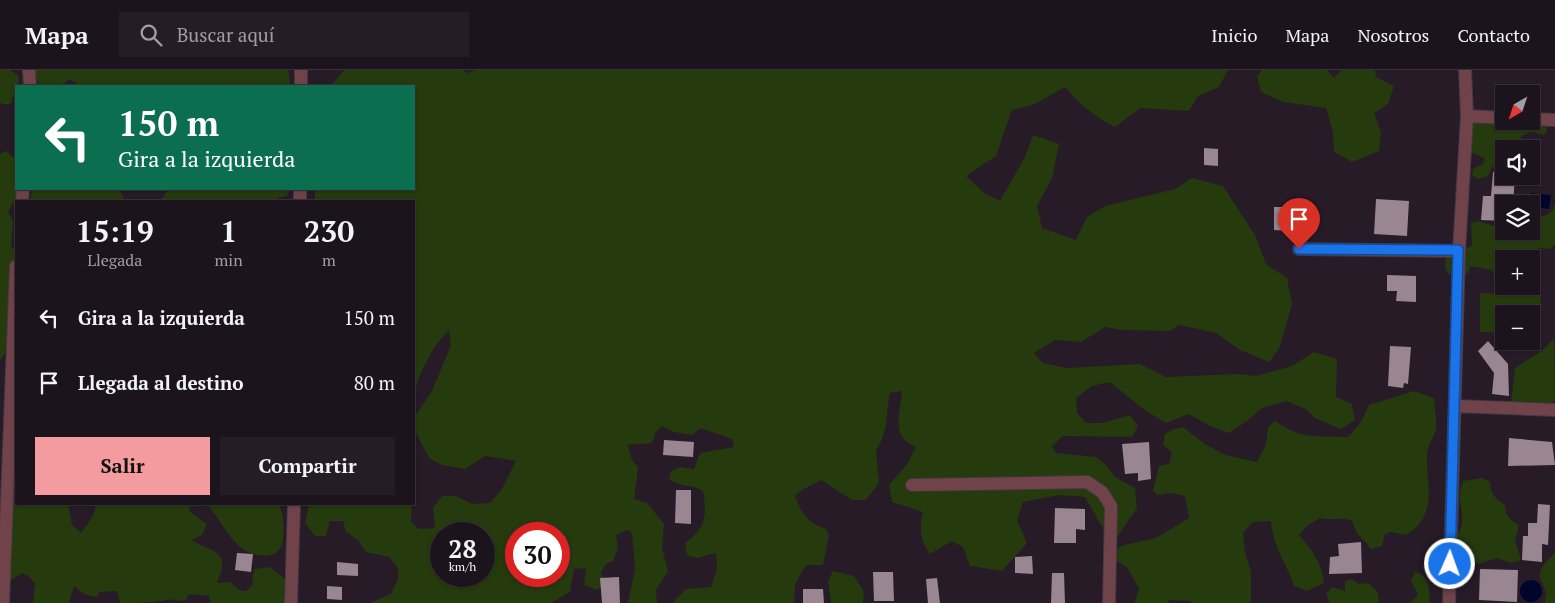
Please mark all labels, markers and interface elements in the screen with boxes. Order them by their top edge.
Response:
search box [119,12,469,57]
text: Mapa [25,19,89,51]
icon: search [137,21,165,49]
text: Buscar aquí [177,22,274,47]
text: Inicio [1211,23,1257,47]
text: Mapa [1285,23,1329,47]
text: Nosotros [1357,23,1429,47]
text: Contacto [1457,23,1530,47]
north arrow [1495,85,1540,130]
map controls [1495,85,1540,350]
text: 150 m [118,100,219,146]
icon: left [35,105,100,170]
button: sound [1495,140,1540,185]
text: Gira a la izquierda [118,144,295,173]
button: layers [1495,195,1540,240]
pin [1278,198,1320,249]
icon: arrive [1285,205,1313,233]
text: 15:19 [76,211,154,251]
text: 1 [220,211,237,251]
text: 230 [303,211,354,251]
text: Llegada [87,249,142,271]
text: min [215,249,243,271]
text: m [322,249,336,271]
button: + [1495,250,1540,295]
icon: left [35,304,63,332]
text: Gira a la izquierda [78,305,245,330]
text: 150 m [344,305,395,330]
button: − [1495,305,1540,350]
icon: arrive [35,369,63,397]
text: Llegada al destino [78,370,244,395]
text: 80 m [354,370,395,395]
button: Salir [35,437,210,495]
button: Compartir [220,437,395,495]
speed limit sign: 30 [505,522,570,587]
text: 28 [448,532,477,565]
position arrow [1423,537,1475,589]
text: km/h [449,559,476,574]

